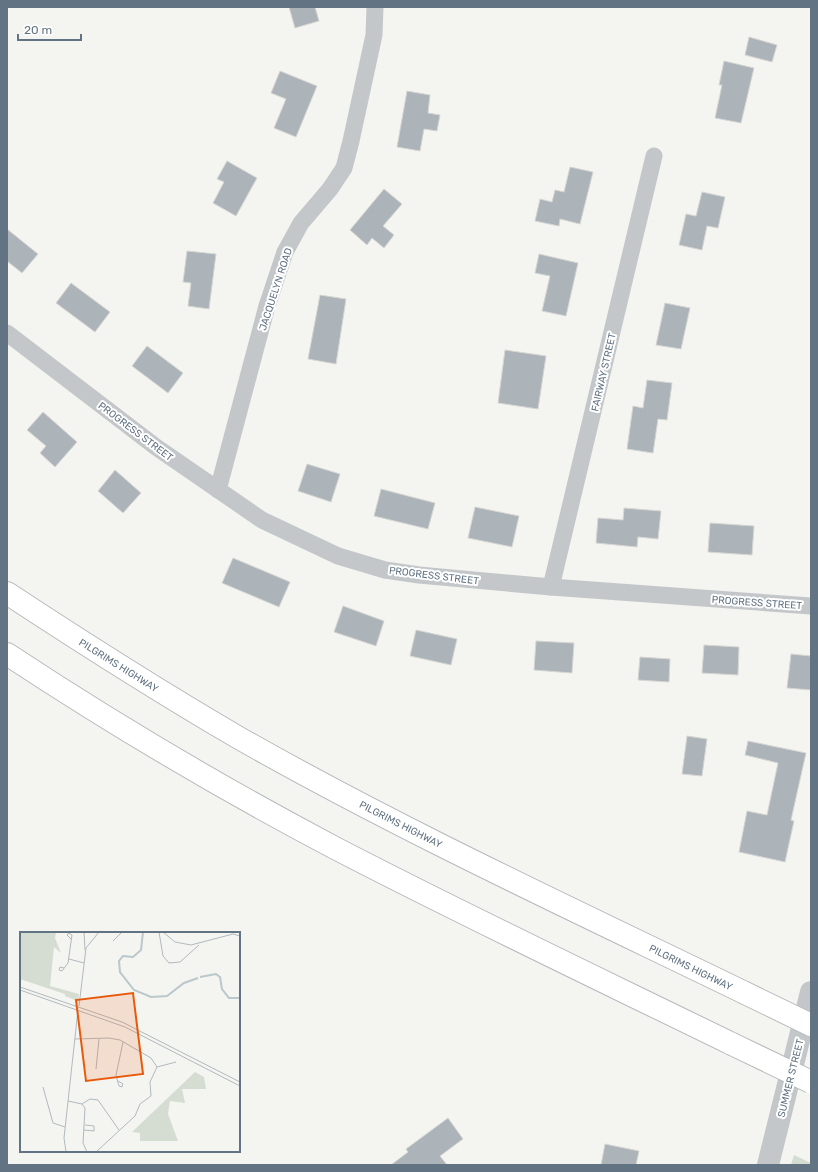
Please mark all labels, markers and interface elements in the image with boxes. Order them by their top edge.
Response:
scale bar [18,16,81,42]
text: 20 m [24,23,52,37]
street label: JACQUELYN ROAD [257,246,295,332]
street label: FAIRWAY STREET [589,332,619,413]
street label: PROGRESS STREET [96,400,175,464]
street label: PROGRESS STREET [388,565,480,587]
street label: PROGRESS STREET [711,594,803,612]
street label: PILGRIMS HIGHWAY [77,637,161,695]
street label: PILGRIMS HIGHWAY [357,799,444,851]
inset map [20,932,240,1152]
street label: PILGRIMS HIGHWAY [647,942,735,994]
street label: SUMMER STREET [775,1038,807,1119]

